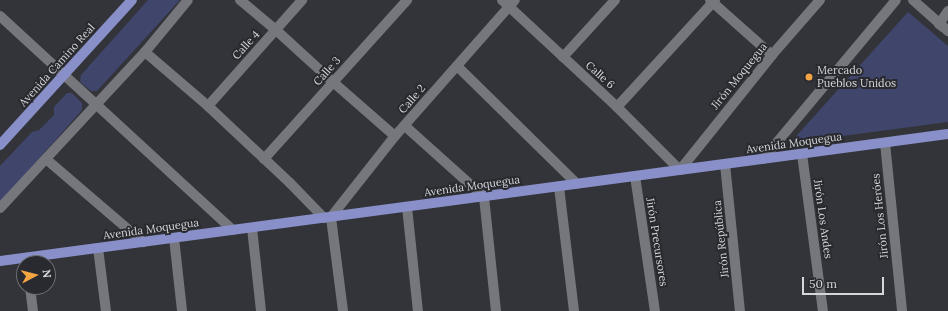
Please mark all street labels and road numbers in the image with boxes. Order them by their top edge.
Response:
street label: Avenida Camino Real [16,21,98,109]
street label: Calle 4 [230,28,262,62]
street label: Jirón Moquegua [708,40,770,112]
street label: Calle 3 [311,54,343,88]
street label: Calle 6 [583,59,617,91]
street label: Calle 2 [396,82,428,116]
street label: Avenida Moquegua [745,130,843,156]
street label: Avenida Moquegua [423,173,521,199]
street label: Jirón Los Heróes [869,173,891,259]
street label: Jirón Los Andes [811,179,835,259]
street label: Jirón Precursores [643,197,671,287]
street label: Jirón República [710,200,732,278]
street label: Avenida Moquegua [102,216,200,242]

